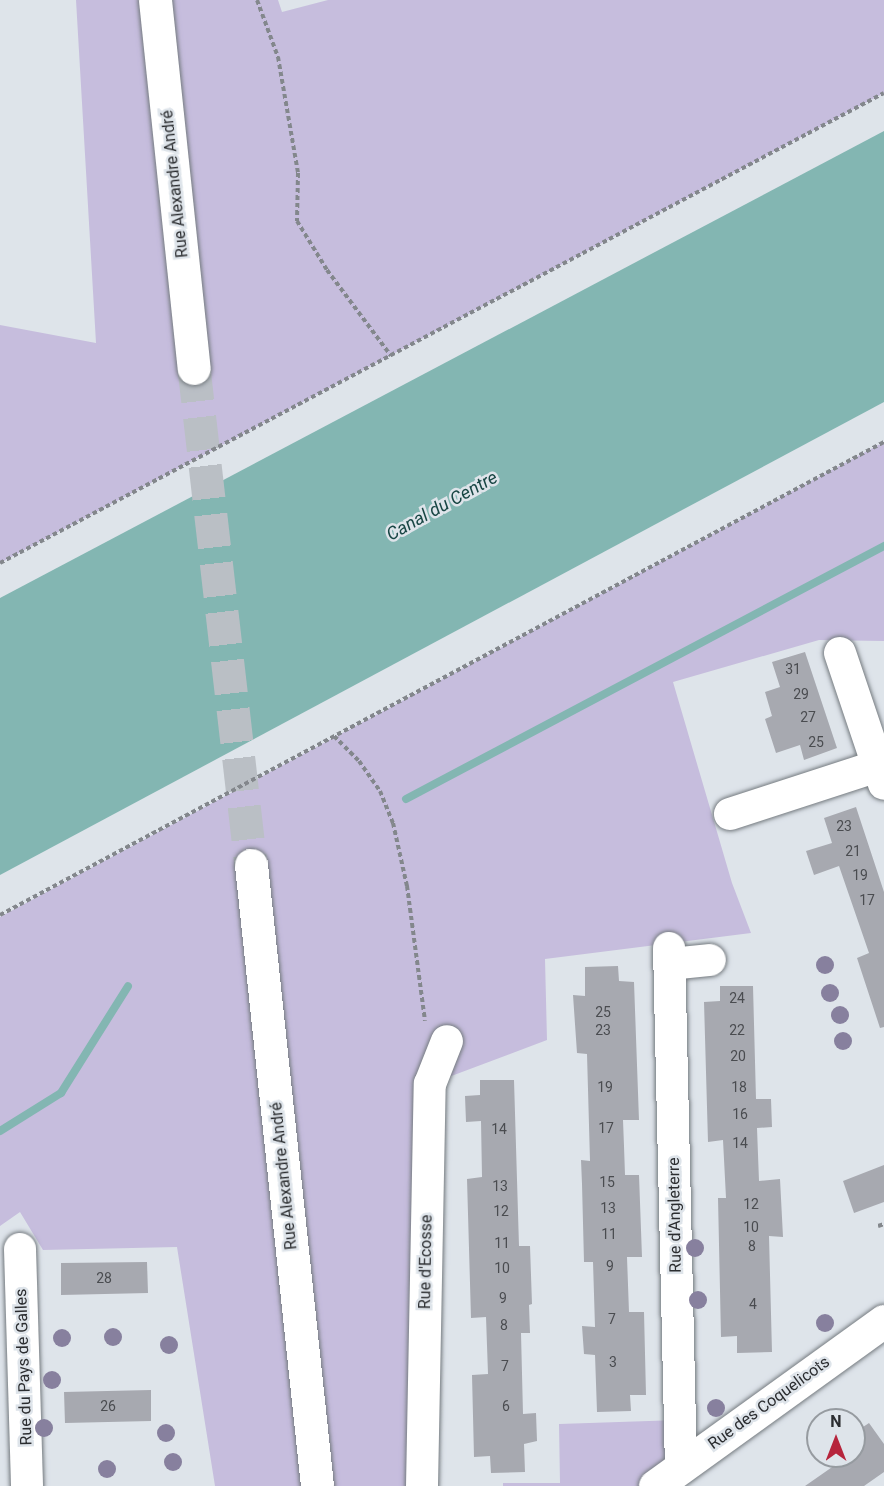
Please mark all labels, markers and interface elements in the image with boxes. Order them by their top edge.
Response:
street label: Rue Alexandre André [158,109,192,259]
water label: Canal du Centre [383,467,501,545]
house number: 31 [785,661,801,677]
house number: 29 [793,686,809,702]
house number: 27 [800,709,816,725]
house number: 25 [808,734,824,750]
house number: 23 [836,818,852,834]
house number: 21 [845,843,861,859]
house number: 19 [852,867,868,883]
house number: 17 [859,892,875,908]
house number: 24 [729,990,745,1006]
house number: 25 [595,1004,611,1020]
house number: 23 [595,1022,611,1038]
house number: 22 [729,1022,745,1038]
house number: 20 [730,1048,746,1064]
house number: 19 [597,1079,613,1095]
house number: 18 [731,1079,747,1095]
street label: Rue Alexandre André [267,1101,301,1251]
house number: 16 [732,1106,748,1122]
house number: 17 [598,1120,614,1136]
house number: 14 [491,1121,507,1137]
house number: 14 [732,1135,748,1151]
street label: Rue d'Angleterre [664,1157,686,1273]
house number: 15 [599,1174,615,1190]
house number: 13 [492,1178,508,1194]
house number: 12 [743,1196,759,1212]
house number: 13 [600,1200,616,1216]
house number: 12 [493,1203,509,1219]
street label: Rue d'Ecosse [416,1215,436,1309]
house number: 10 [743,1219,759,1235]
house number: 11 [601,1226,617,1242]
house number: 11 [494,1235,510,1251]
house number: 8 [748,1238,756,1254]
house number: 9 [606,1258,614,1274]
house number: 10 [494,1260,510,1276]
house number: 28 [96,1270,112,1286]
street label: Rue du Pays de Galles [12,1288,36,1446]
house number: 9 [499,1290,507,1306]
house number: 4 [749,1296,757,1312]
house number: 7 [608,1311,616,1327]
house number: 8 [500,1317,508,1333]
street label: Rue des Coquelicots [704,1352,834,1454]
house number: 3 [609,1354,617,1370]
house number: 7 [501,1358,509,1374]
house number: 26 [100,1398,116,1414]
house number: 6 [502,1398,510,1414]
north arrow [806,1408,866,1468]
text: N [830,1412,842,1431]

